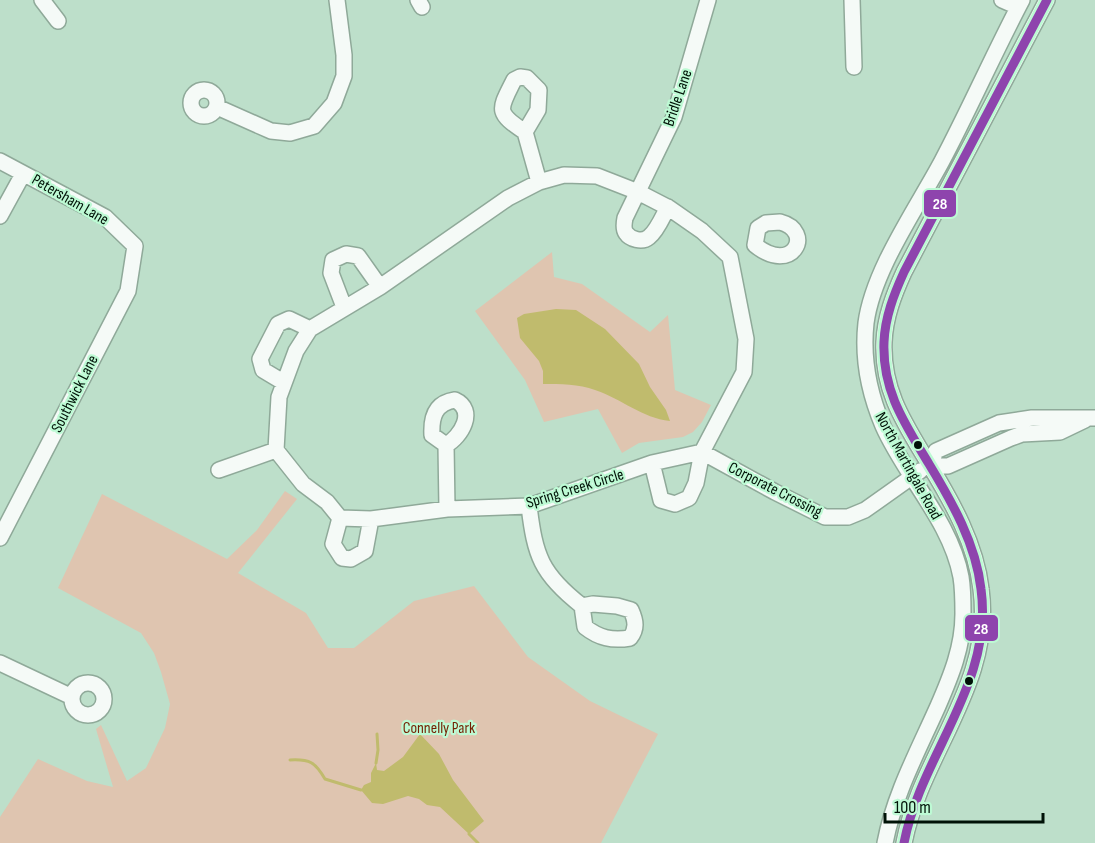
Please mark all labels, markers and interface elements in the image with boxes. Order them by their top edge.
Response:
street label: Bridle Lane [659,67,697,129]
street label: Petersham Lane [28,170,112,230]
line badge: 28 [923,189,957,218]
text: 28 [933,195,948,214]
street label: Southwick Lane [47,352,103,436]
street label: North Martingale Road [871,409,945,523]
unlabelled marker [912,439,924,451]
street label: Corporate Crossing [725,458,825,522]
street label: Spring Creek Circle [524,465,626,513]
line badge: 28 [964,614,999,642]
text: 28 [974,620,989,639]
unlabelled marker [963,675,975,687]
park label: Connelly Park [403,719,475,738]
scale bar [885,786,1042,824]
text: 100 m [894,797,931,818]

